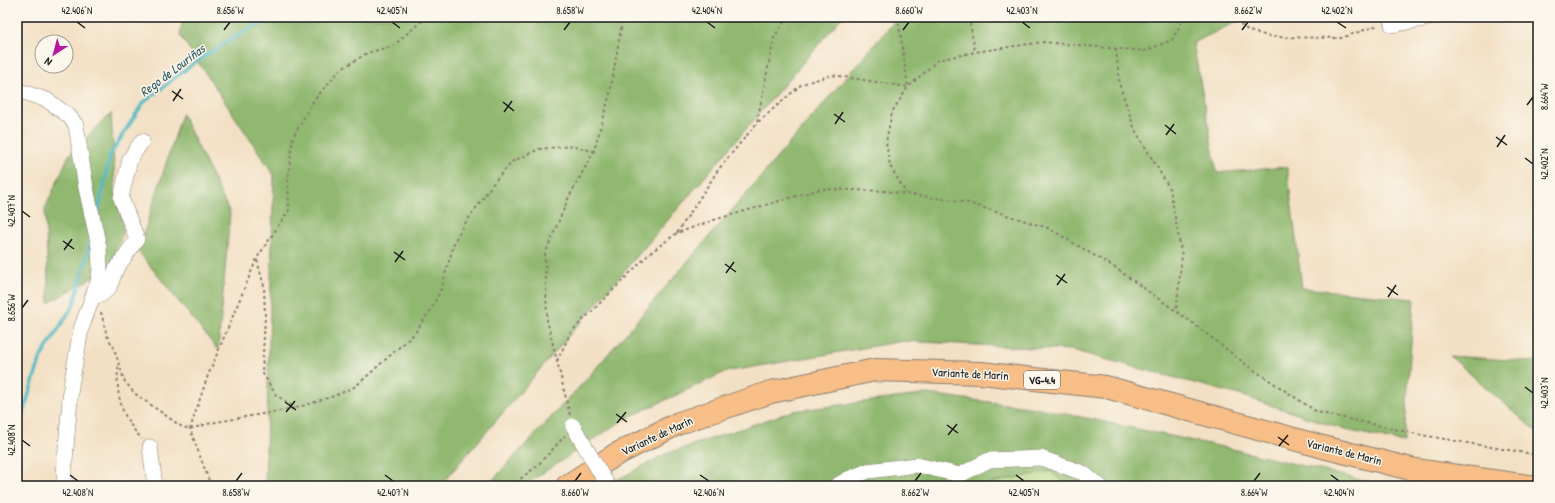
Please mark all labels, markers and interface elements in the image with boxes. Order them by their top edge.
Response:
text: 42.406°N [62,4,92,17]
text: 8.656°W [216,4,244,17]
text: 42.405°N [377,4,407,17]
text: 8.658°W [556,4,585,17]
text: 42.404°N [692,4,722,17]
text: 8.660°W [895,4,924,17]
text: 42.403°N [1007,4,1037,17]
text: 8.662°W [1234,4,1263,17]
text: 42.402°N [1321,4,1353,17]
north arrow [34,34,74,74]
water label: Rego de Louriñas [136,39,210,101]
text: N [42,55,55,69]
text: 8.664°W [1538,83,1551,110]
text: 42.402°N [1538,148,1551,180]
text: 42.407°N [5,195,18,227]
text: 8.656°W [5,294,18,322]
street label: Variante de Marín [931,363,1009,384]
road number: VG-4.4 [1024,371,1060,389]
text: 42.403°N [1538,378,1551,408]
street label: Variante de Marín [618,411,695,460]
text: 42.408°N [5,425,18,455]
street label: Variante de Marín [1305,434,1384,469]
text: 42.408°N [63,486,93,499]
text: 8.658°W [222,486,251,499]
text: 42.407°N [377,486,409,499]
text: 8.660°W [561,486,590,499]
text: 42.406°N [694,486,724,499]
text: 8.662°W [901,486,930,499]
text: 42.405°N [1009,486,1039,499]
text: 8.664°W [1241,486,1268,499]
text: 42.404°N [1324,486,1354,499]

